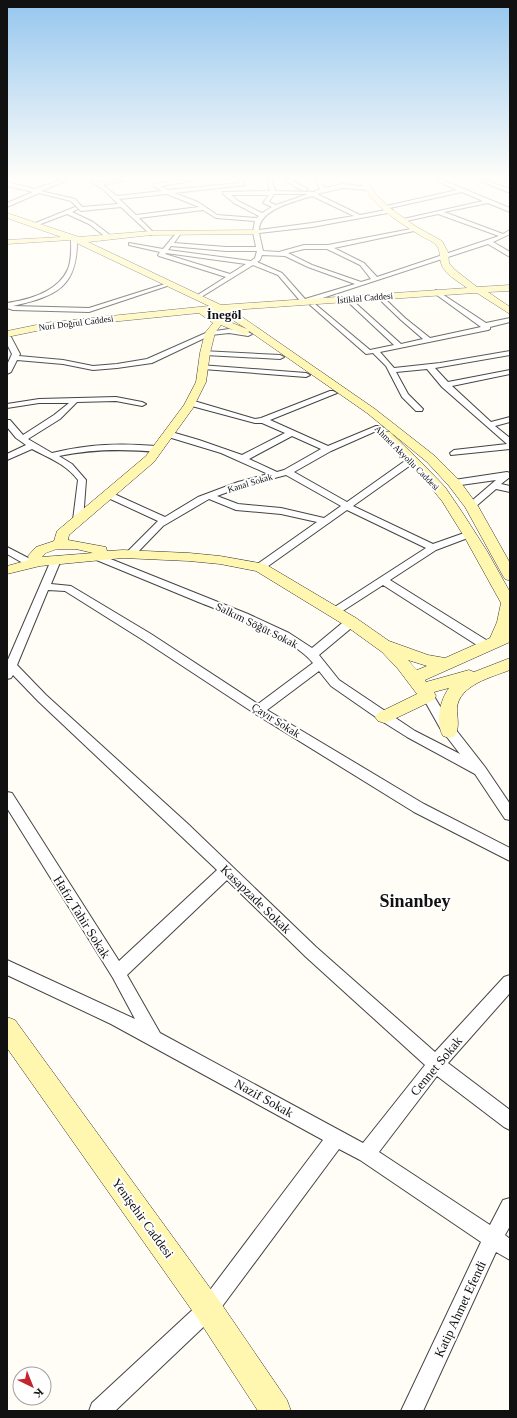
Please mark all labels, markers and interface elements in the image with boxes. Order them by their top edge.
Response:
street label: İstiklal Caddesi [337,291,394,305]
district label: İnegöl [207,307,242,322]
street label: Nuri Doğrul Caddesi [38,313,115,333]
street label: Ahmet Akyollu Caddesi [373,424,442,493]
street label: Kanal Sokak [226,471,274,495]
street label: Salkım Söğüt Sokak [214,600,300,650]
street label: Çayır Sokak [250,700,303,740]
street label: Kasapzade Sokak [218,862,295,937]
street label: Hafız Tahir Sokak [50,873,114,962]
district label: Sinanbey [379,891,451,911]
street label: Cennet Sokak [407,1033,465,1099]
street label: Nazif Sokak [232,1076,296,1120]
street label: Yenişehir Caddesi [109,1175,177,1261]
street label: Katip Ahmet Efendi [431,1258,489,1360]
north arrow [12,1366,52,1406]
text: K [31,1386,46,1401]

